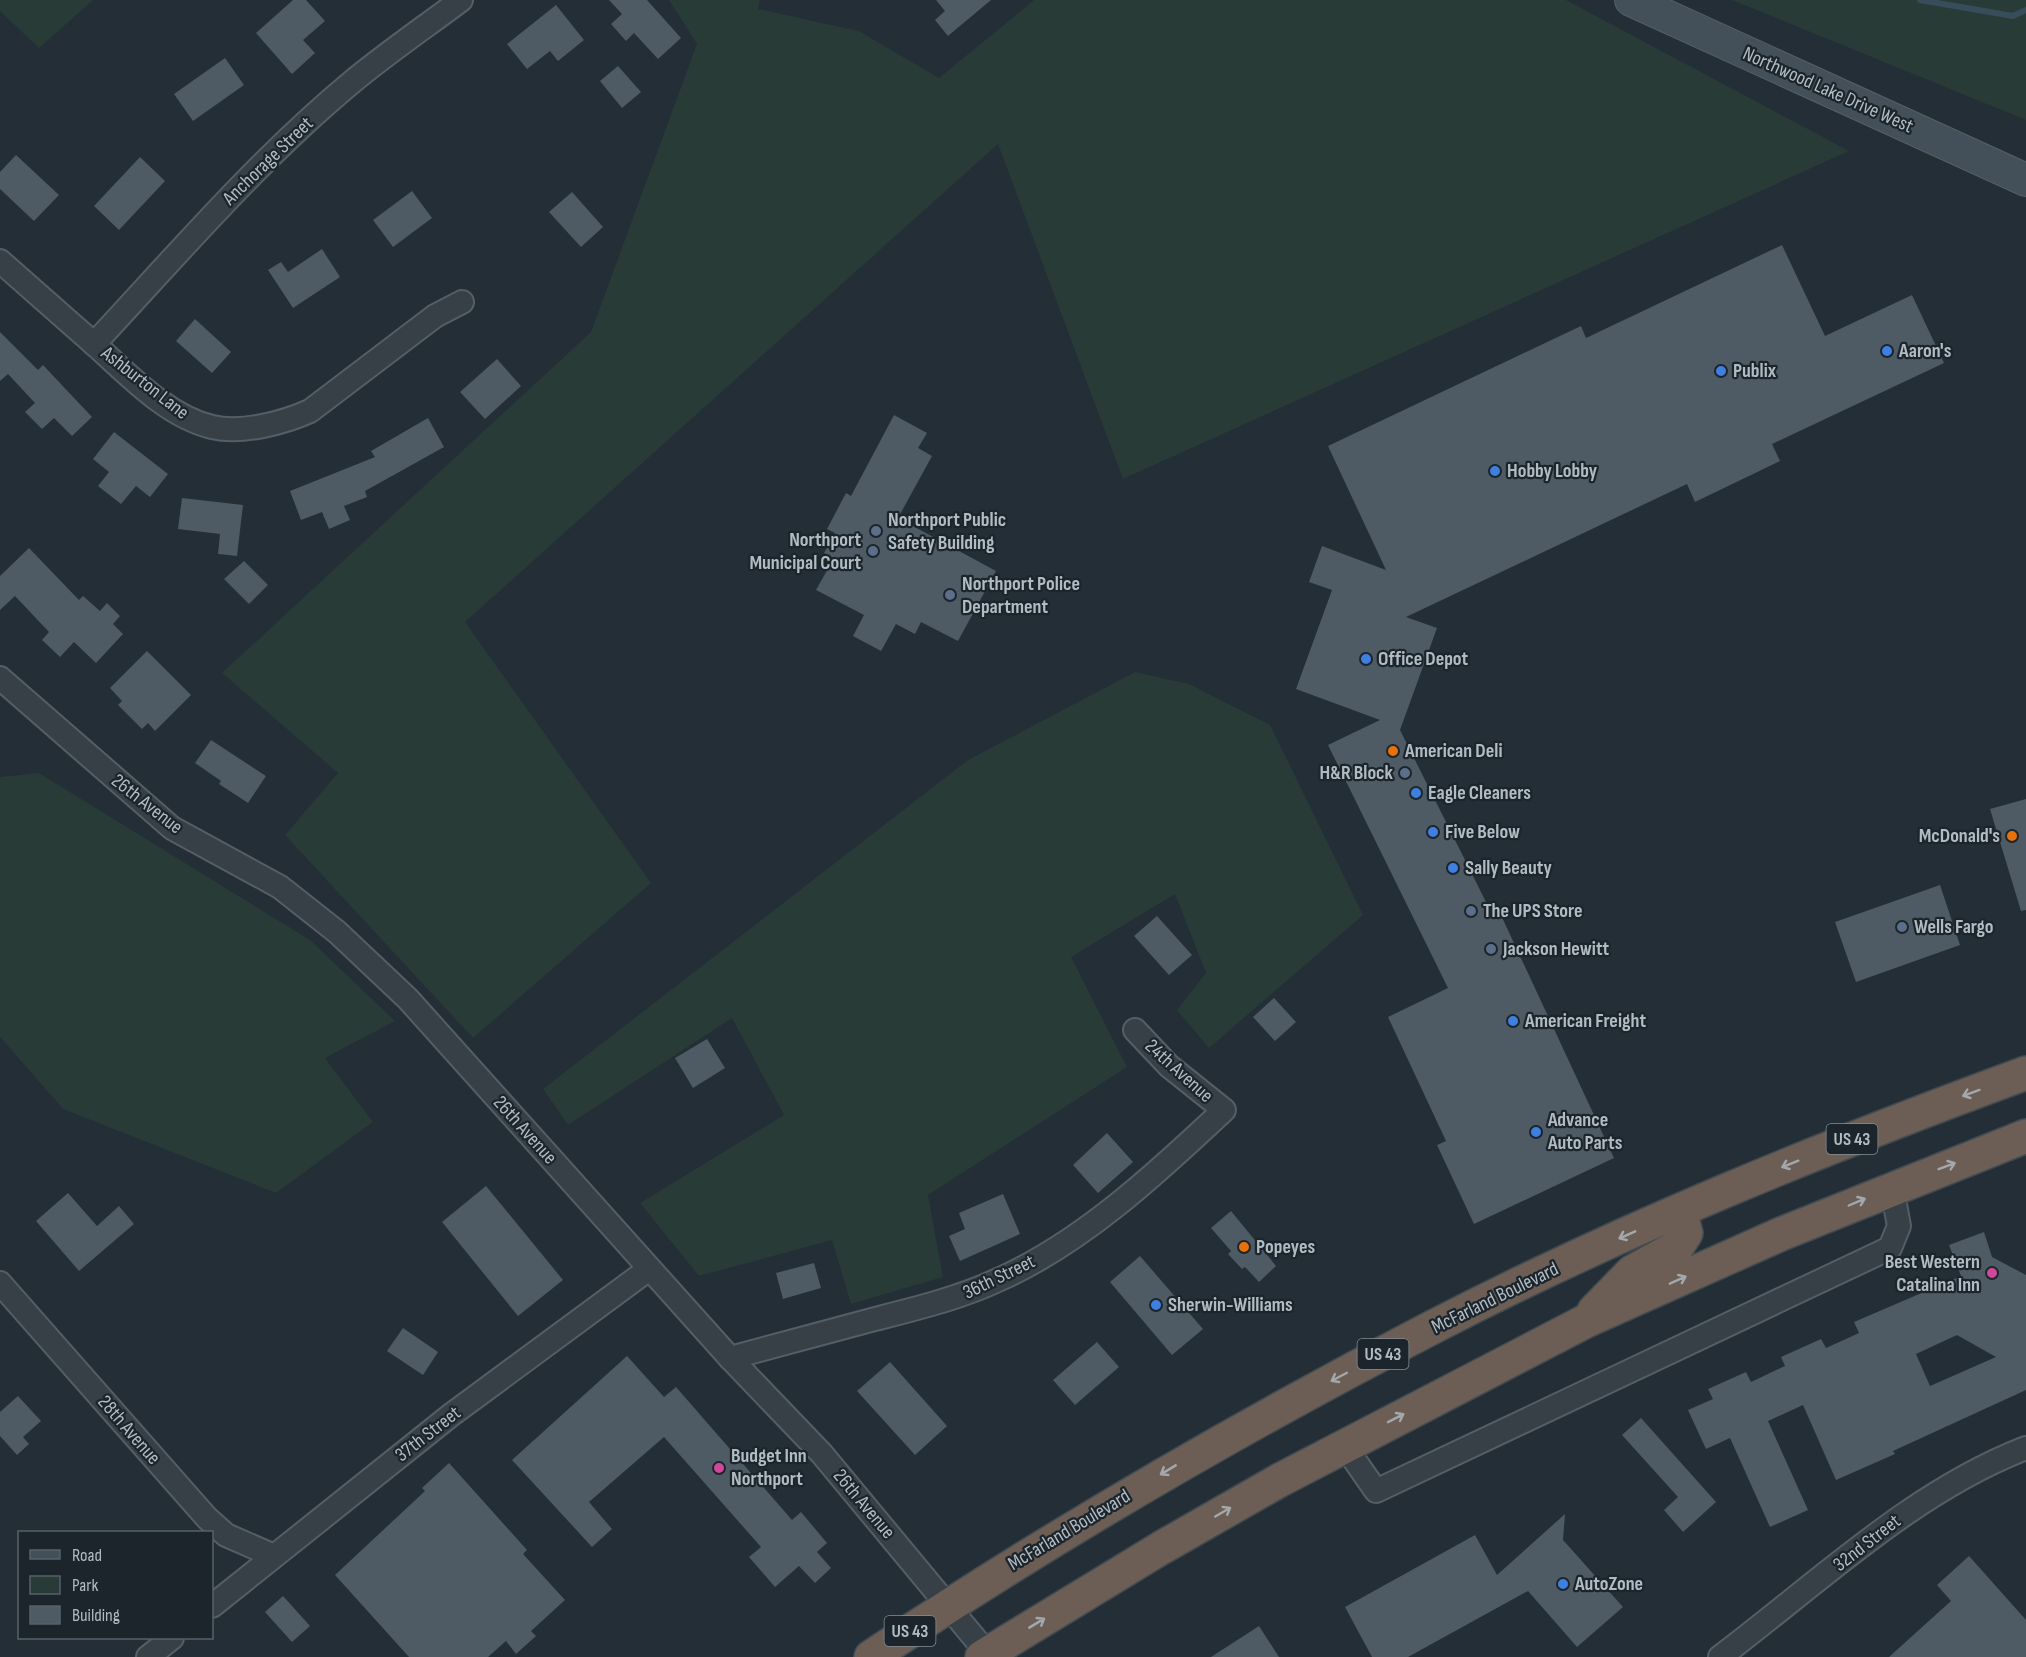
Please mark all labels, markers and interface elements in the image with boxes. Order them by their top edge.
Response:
street label: Northwood Lake Drive West [1739,42,1917,138]
street label: Anchorage Street [217,112,318,211]
place label: Aaron's [1898,339,1952,363]
street label: Ashburton Lane [96,341,194,425]
marker: Aaron's [1880,344,1894,358]
place label: Publix [1733,359,1777,383]
marker: Publix [1714,364,1728,378]
place label: Hobby Lobby [1507,459,1598,483]
marker: Hobby Lobby [1488,464,1502,478]
place label: Northport Public Safety Building [888,508,1006,555]
marker: Northport Public Safety Building [869,524,883,538]
place label: Northport Municipal Court [749,528,861,575]
marker: Northport Municipal Court [866,544,880,558]
place label: Northport Police Department [962,572,1080,619]
marker: Northport Police Department [943,588,957,602]
place label: Office Depot [1378,647,1469,671]
marker: Office Depot [1359,652,1373,666]
place label: American Deli [1404,739,1503,763]
marker: American Deli [1386,744,1400,758]
place label: H&R Block [1320,761,1394,785]
marker: H&R Block [1398,766,1412,780]
street label: 26th Avenue [107,769,187,839]
place label: Eagle Cleaners [1428,781,1531,805]
marker: Eagle Cleaners [1409,786,1423,800]
place label: Five Below [1445,820,1520,844]
place label: McDonald's [1919,824,2000,848]
marker: Five Below [1426,825,1440,839]
marker: McDonald's [2005,829,2019,843]
place label: Sally Beauty [1465,856,1553,880]
marker: Sally Beauty [1446,861,1460,875]
place label: The UPS Store [1483,899,1583,923]
marker: The UPS Store [1464,904,1478,918]
place label: Wells Fargo [1914,915,1994,939]
marker: Wells Fargo [1895,920,1909,934]
place label: Jackson Hewitt [1502,937,1610,961]
marker: Jackson Hewitt [1484,942,1498,956]
place label: American Freight [1524,1009,1646,1033]
marker: American Freight [1506,1014,1520,1028]
street label: 24th Avenue [1140,1034,1218,1108]
one-way arrow [1962,1089,1981,1100]
street label: 26th Avenue [488,1091,562,1169]
place label: Advance Auto Parts [1547,1108,1623,1155]
road number: US 43 [1826,1124,1878,1154]
marker: Advance Auto Parts [1529,1125,1543,1139]
one-way arrow [1781,1160,1799,1171]
one-way arrow [1937,1160,1955,1171]
one-way arrow [1847,1196,1866,1207]
one-way arrow [1618,1231,1636,1242]
place label: Popeyes [1256,1235,1316,1259]
marker: Popeyes [1237,1240,1251,1254]
street label: 36th Street [959,1249,1039,1305]
place label: Best Western Catalina Inn [1885,1250,1980,1297]
street label: McFarland Boulevard [1428,1257,1562,1339]
marker: Best Western Catalina Inn [1985,1266,1999,1280]
one-way arrow [1669,1273,1687,1285]
place label: Sherwin-Williams [1168,1293,1293,1317]
marker: Sherwin-Williams [1149,1298,1163,1312]
road number: US 43 [1358,1339,1408,1369]
one-way arrow [1331,1372,1349,1384]
street label: 28th Avenue [92,1391,166,1469]
street label: 37th Street [390,1401,466,1467]
one-way arrow [1387,1412,1405,1423]
place label: Budget Inn Northport [731,1444,807,1491]
marker: Budget Inn Northport [712,1461,726,1475]
street label: 26th Avenue [828,1464,900,1544]
one-way arrow [1160,1465,1177,1477]
street label: McFarland Boulevard [1004,1484,1134,1576]
one-way arrow [1214,1506,1231,1518]
street label: 32nd Street [1829,1509,1905,1577]
legend [18,1531,213,1639]
text: Road [72,1545,102,1566]
place label: AutoZone [1574,1572,1643,1596]
text: Park [72,1575,98,1596]
marker: AutoZone [1556,1577,1570,1591]
text: Building [72,1605,120,1626]
road number: US 43 [884,1616,936,1646]
one-way arrow [1028,1616,1045,1628]

